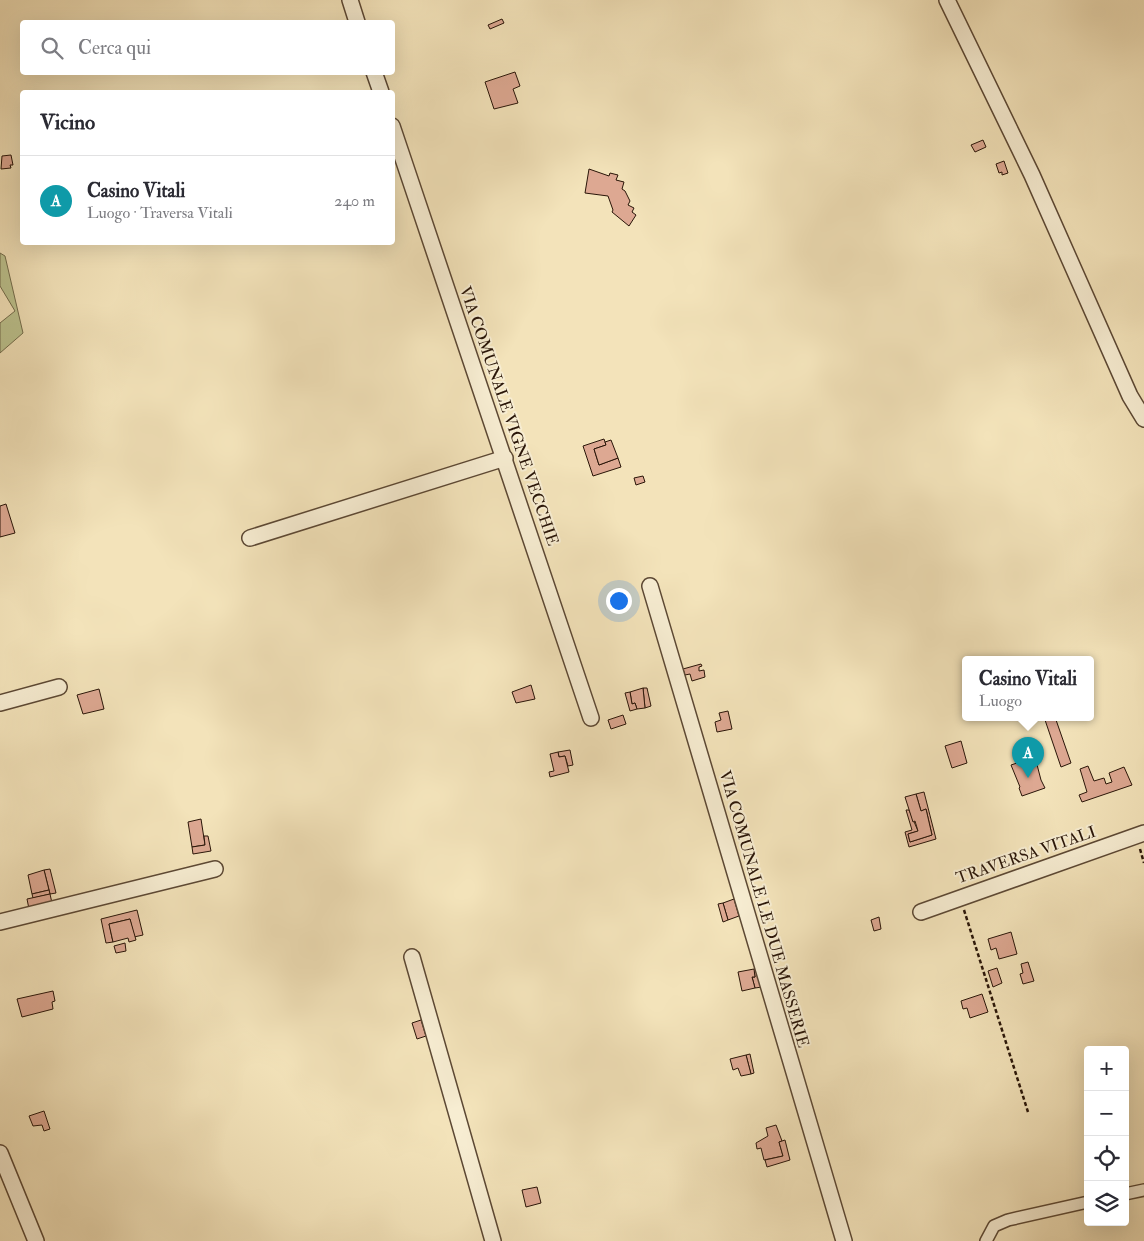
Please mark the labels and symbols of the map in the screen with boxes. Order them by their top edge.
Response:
street label: VIA COMUNALE VIGNE VECCHIE [455,284,563,548]
your location [606,588,632,614]
pin: A [1012,737,1044,778]
street label: VIA COMUNALE LE DUE MASSERIE [715,768,813,1050]
street label: TRAVERSA VITALI [953,822,1099,888]

